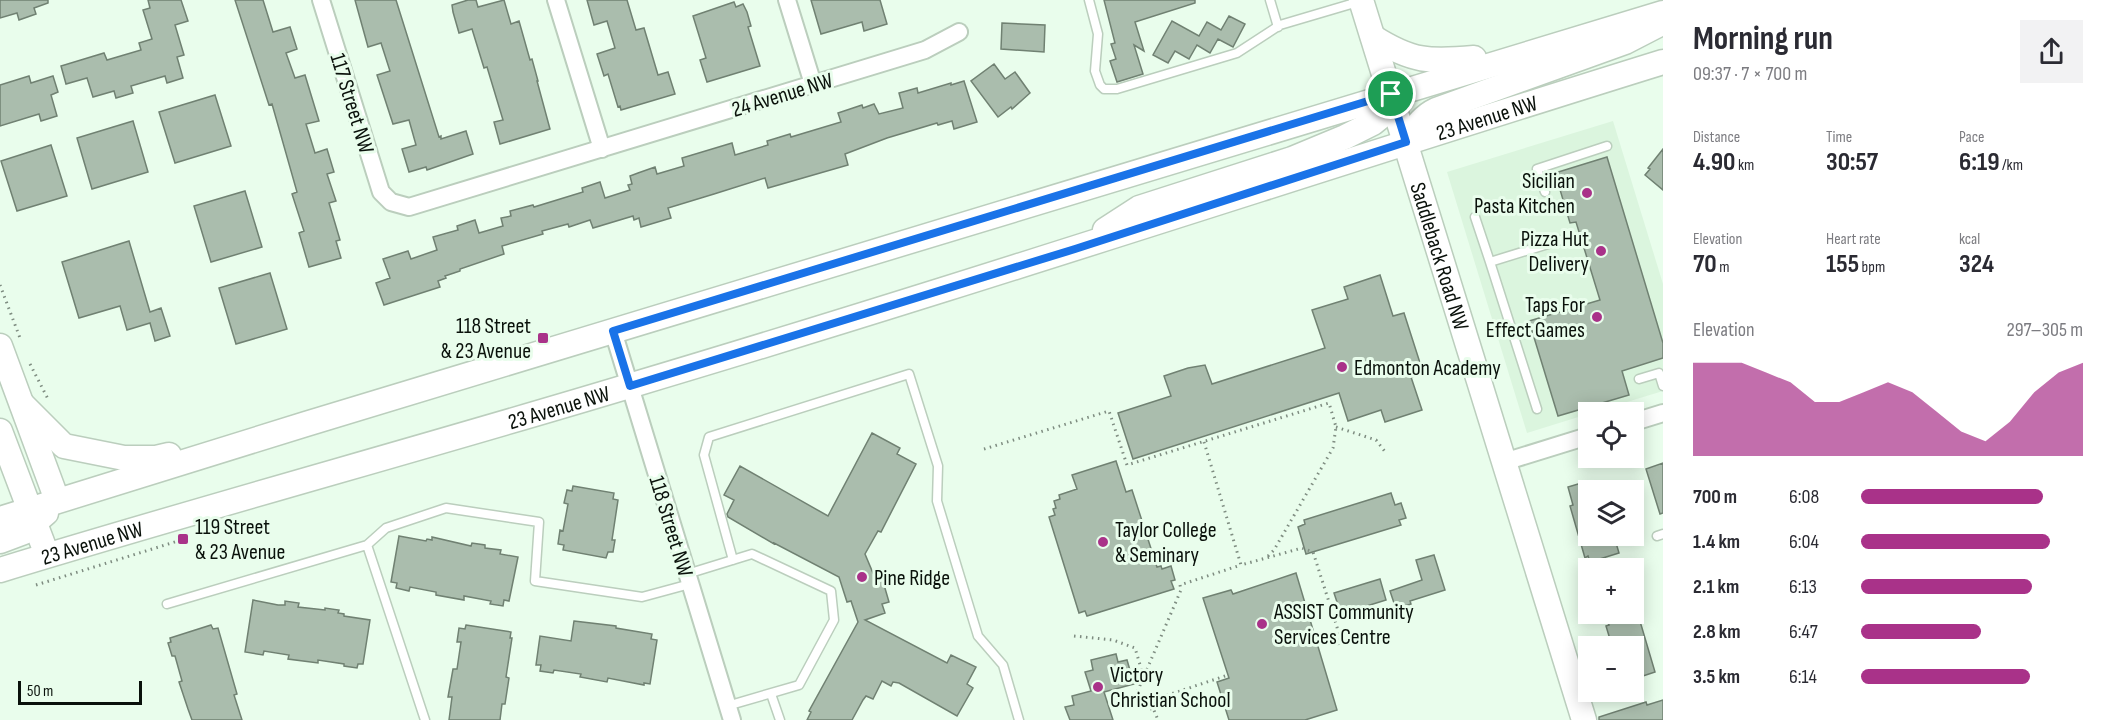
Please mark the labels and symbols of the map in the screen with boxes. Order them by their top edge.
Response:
street label: 117 Street NW [324,50,380,157]
street label: 24 Avenue NW [729,67,836,124]
pin [1365,68,1416,119]
street label: 23 Avenue NW [1433,90,1541,147]
place label: Sicilian Pasta Kitchen [1474,168,1575,220]
street label: Saddleback Road NW [1403,179,1474,334]
marker: Sicilian Pasta Kitchen [1580,186,1594,200]
place label: Pizza Hut Delivery [1521,226,1590,278]
marker: Pizza Hut Delivery [1594,244,1608,258]
place label: Taps For Effect Games [1486,292,1585,344]
marker: Taps For Effect Games [1590,310,1604,324]
place label: 118 Street & 23 Avenue [441,313,531,365]
marker: 118 Street & 23 Avenue [536,331,550,345]
place label: Edmonton Academy [1354,355,1501,382]
marker: Edmonton Academy [1335,360,1349,374]
street label: 23 Avenue NW [505,381,613,436]
street label: 118 Street NW [642,473,699,580]
place label: 119 Street & 23 Avenue [195,514,285,566]
street label: 23 Avenue NW [38,516,146,572]
place label: Taylor College & Seminary [1115,517,1217,569]
marker: 119 Street & 23 Avenue [176,532,190,546]
marker: Taylor College & Seminary [1096,535,1110,549]
place label: Pine Ridge [874,565,950,592]
marker: Pine Ridge [855,570,869,584]
place label: ASSIST Community Services Centre [1273,599,1414,651]
marker: ASSIST Community Services Centre [1255,617,1269,631]
place label: Victory Christian School [1110,662,1231,714]
scale bar [18,678,142,706]
marker: Victory Christian School [1091,680,1105,694]

